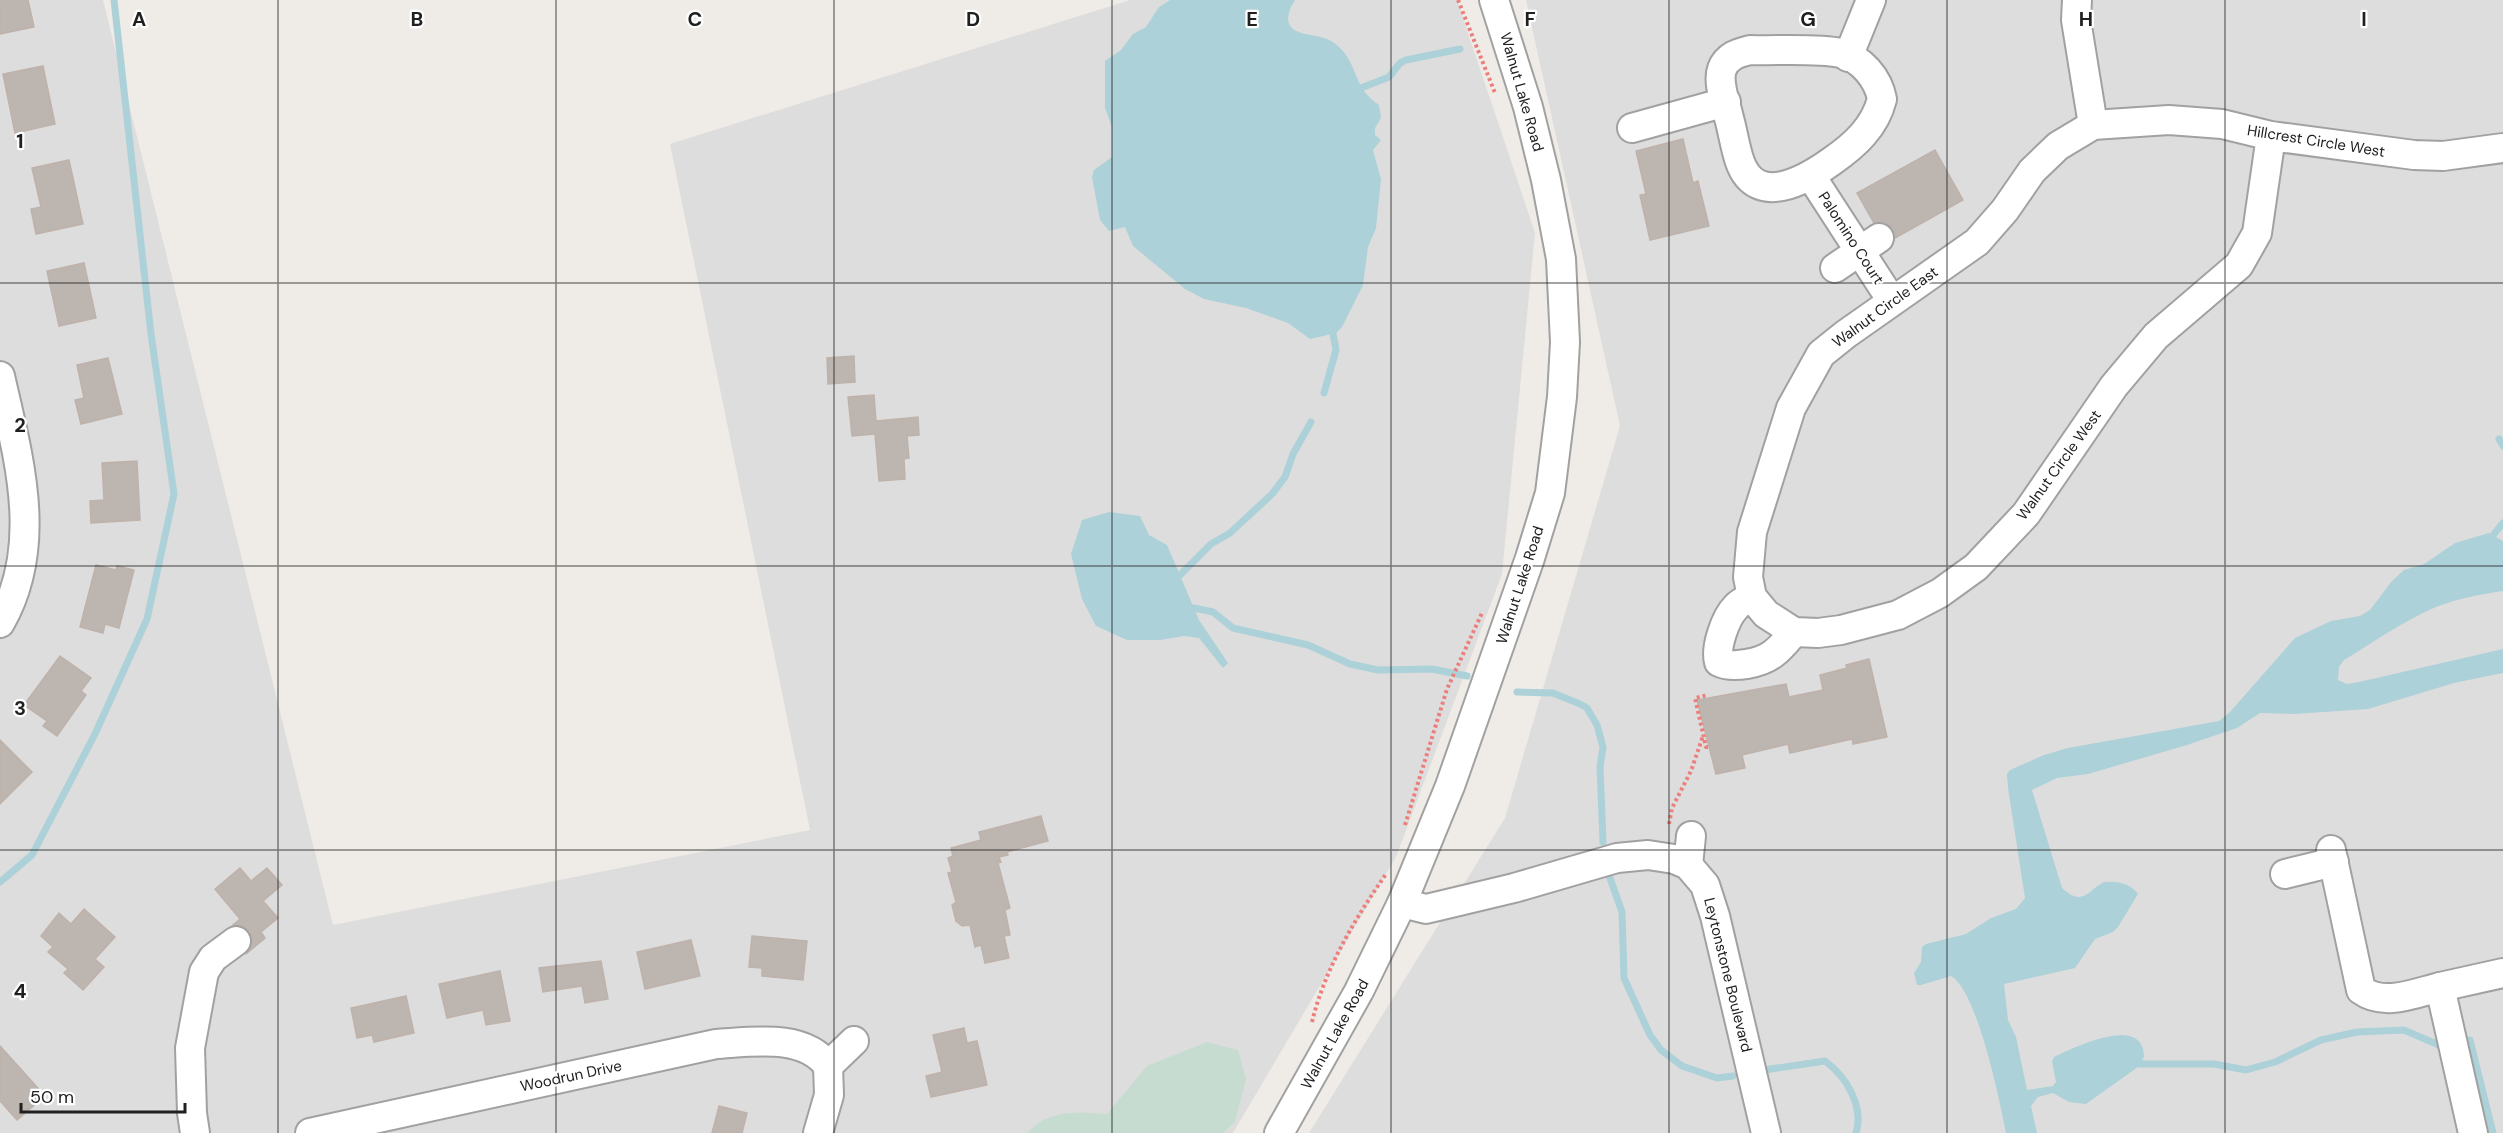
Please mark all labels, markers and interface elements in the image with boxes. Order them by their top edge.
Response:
text: A [132,6,146,32]
text: B [411,6,423,32]
text: C [688,6,702,32]
text: D [966,6,980,32]
text: E [1246,6,1258,32]
text: F [1524,6,1536,32]
text: G [1800,6,1816,32]
text: H [2079,6,2093,32]
text: I [2361,6,2367,32]
street label: Walnut Lake Road [1495,30,1549,154]
street label: Hillcrest Circle West [2246,120,2386,162]
text: 1 [16,128,24,154]
street label: Palomino Court [1814,188,1889,288]
street label: Walnut Circle East [1828,262,1942,352]
street label: Walnut Circle West [2012,406,2106,524]
text: 2 [14,412,26,438]
street label: Walnut Lake Road [1492,523,1548,647]
text: 3 [14,695,26,721]
street label: Leytonstone Boulevard [1699,896,1757,1054]
street label: Walnut Lake Road [1296,975,1374,1093]
text: 4 [14,978,27,1004]
street label: Woodrun Drive [518,1055,624,1097]
scale bar [21,1076,184,1114]
text: 50 m [30,1085,74,1109]

